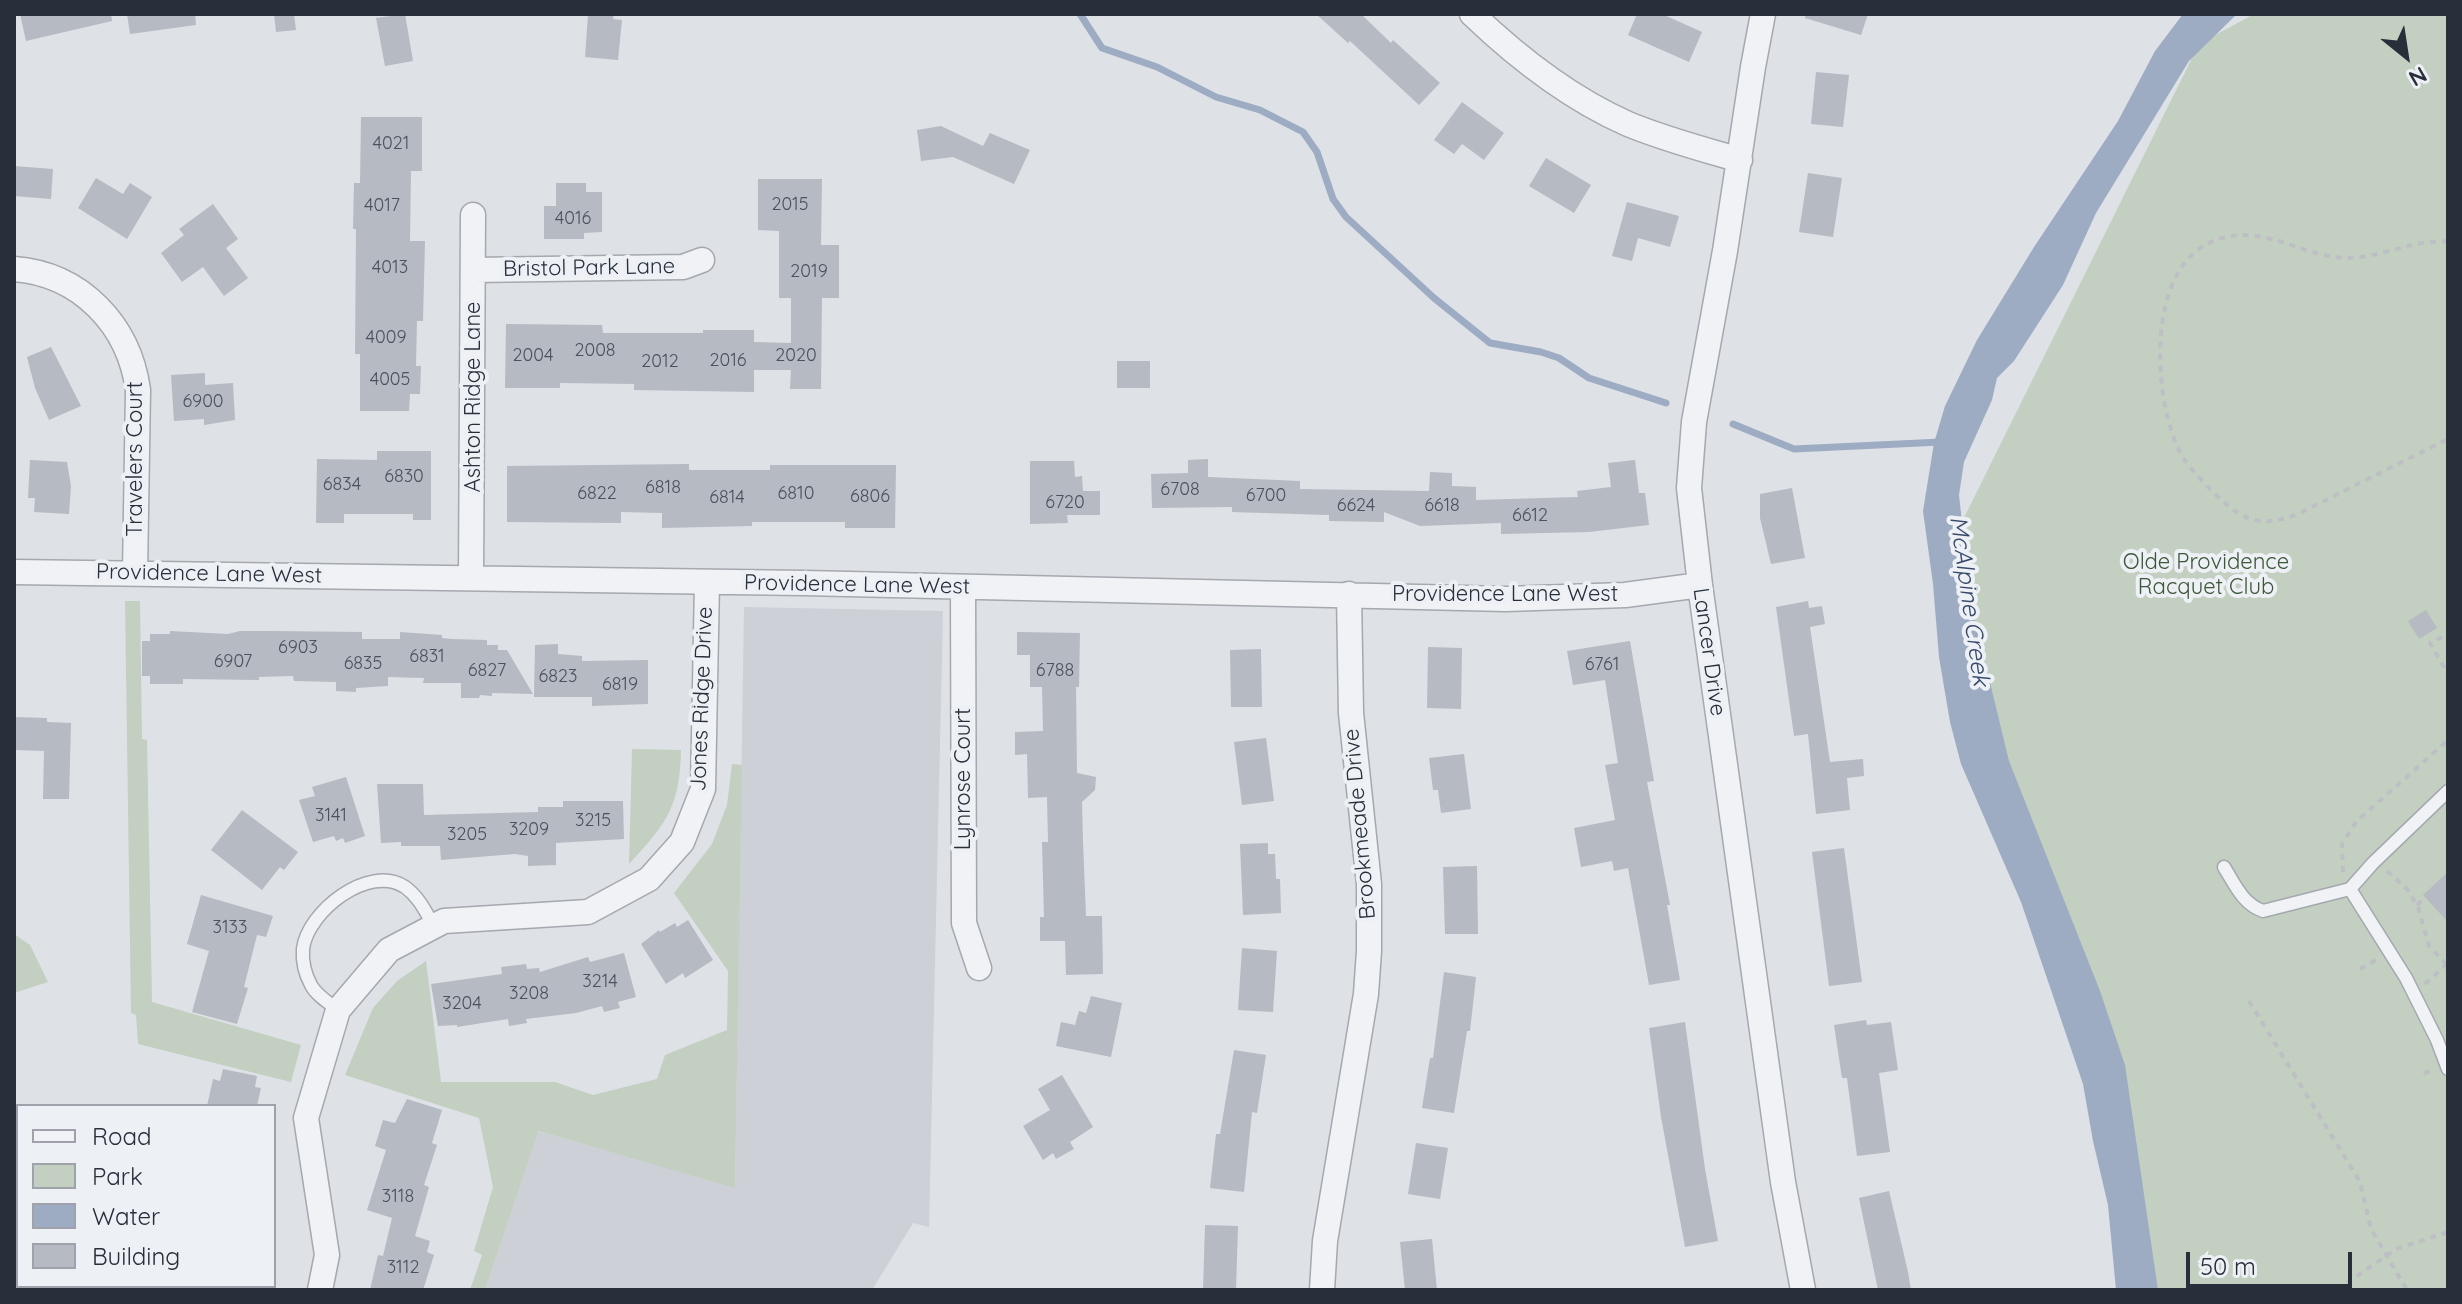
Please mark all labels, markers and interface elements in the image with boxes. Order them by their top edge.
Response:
north arrow [2366,16,2446,96]
text: N [2404,61,2432,93]
house number: 4021 [373,133,409,155]
house number: 2015 [771,194,809,216]
house number: 4017 [364,195,400,217]
house number: 4016 [555,208,591,230]
street label: Bristol Park Lane [503,253,675,283]
house number: 4013 [372,257,408,279]
house number: 2019 [790,261,828,283]
street label: Ashton Ridge Lane [460,301,486,493]
house number: 4009 [366,327,406,349]
house number: 2008 [574,340,616,362]
house number: 2004 [513,345,553,367]
house number: 2020 [775,345,817,367]
house number: 2016 [709,350,747,372]
house number: 2012 [641,351,679,373]
house number: 4005 [370,369,410,391]
street label: Travelers Court [122,381,148,537]
house number: 6900 [182,391,224,413]
house number: 6830 [384,466,424,488]
house number: 6834 [323,474,361,496]
house number: 6818 [645,477,681,499]
house number: 6708 [1160,479,1200,501]
house number: 6822 [577,483,617,505]
house number: 6810 [778,483,814,505]
house number: 6700 [1246,485,1286,507]
house number: 6806 [850,486,890,508]
house number: 6814 [709,487,745,509]
house number: 6720 [1045,492,1085,514]
house number: 6624 [1337,495,1375,517]
house number: 6618 [1424,495,1460,517]
house number: 6612 [1512,505,1548,527]
water label: McAlpine Creek [1943,514,1995,688]
park label: Olde Providence Racquet Club [2123,549,2289,600]
street label: Providence Lane West [96,559,322,589]
street label: Providence Lane West [744,570,970,600]
street label: Providence Lane West [1392,581,1618,607]
street label: Lancer Drive [1687,586,1731,718]
street label: Jones Ridge Drive [686,606,718,792]
house number: 6903 [278,637,318,659]
house number: 6831 [409,646,445,668]
house number: 6907 [214,651,252,673]
house number: 6835 [344,653,382,675]
house number: 6761 [1585,654,1619,676]
house number: 6827 [468,660,506,682]
house number: 6788 [1036,660,1074,682]
house number: 6823 [539,666,577,688]
house number: 6819 [602,674,638,696]
street label: Lynrose Court [950,708,976,850]
street label: Brookmeade Drive [1339,728,1381,920]
house number: 3141 [315,805,347,827]
house number: 3215 [575,810,611,832]
house number: 3209 [509,819,549,841]
house number: 3205 [447,824,487,846]
house number: 3133 [213,917,247,939]
house number: 3214 [582,971,618,993]
house number: 3208 [509,983,549,1005]
house number: 3204 [442,993,482,1015]
legend [16,1104,276,1288]
text: Road [92,1121,152,1151]
text: Park [92,1161,143,1191]
house number: 3118 [382,1186,414,1208]
text: Water [92,1201,160,1231]
scale bar [2190,1236,2356,1286]
text: Building [92,1241,180,1271]
text: 50 m [2200,1251,2256,1281]
house number: 3112 [387,1257,419,1279]

